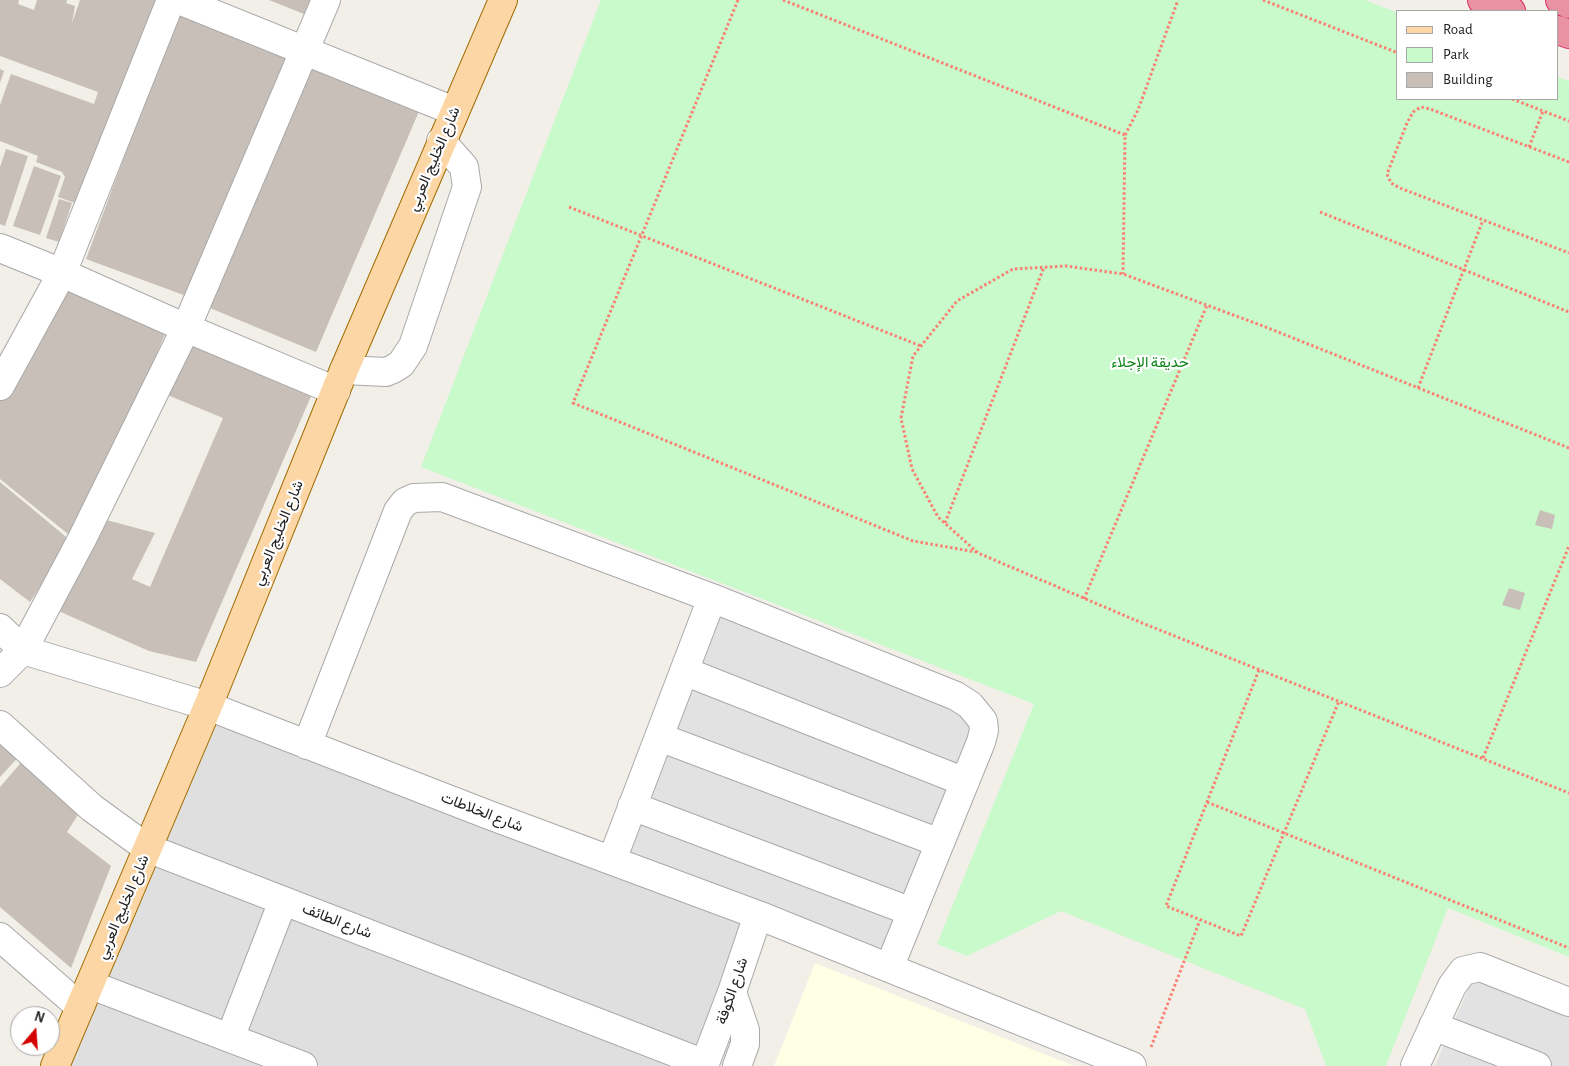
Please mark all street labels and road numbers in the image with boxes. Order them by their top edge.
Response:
street label: شارع الخليج العربي [404,104,464,214]
street label: شارع الخليج العربي [249,478,307,588]
street label: شارع الخلاطات [438,788,526,836]
street label: شارع الخليج العربي [93,852,153,962]
street label: شارع الطائف [300,900,374,942]
street label: شارع الكوفة [712,955,752,1027]

